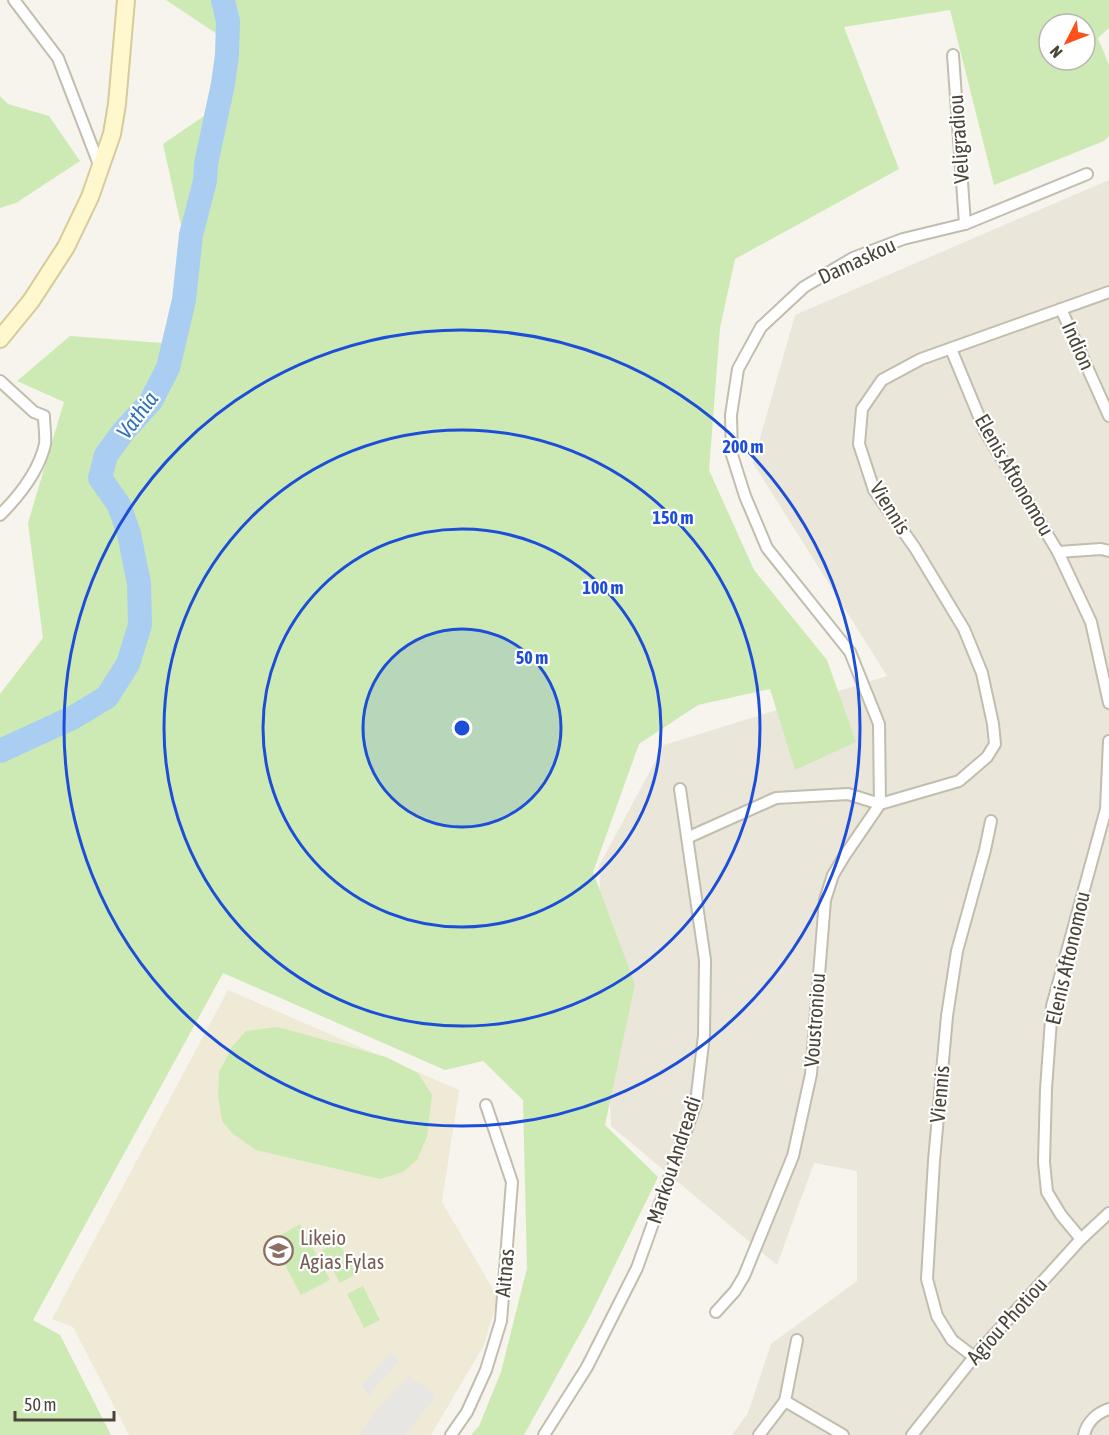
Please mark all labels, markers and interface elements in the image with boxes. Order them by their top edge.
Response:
north arrow [1037,12,1097,72]
text: N [1046,43,1066,62]
street label: Veligradiou [943,94,973,184]
street label: Damaskou [814,232,899,288]
street label: Indion [1058,318,1100,373]
water label: Vathia [111,386,163,444]
street label: Elenis Aftonomou [970,410,1059,539]
text: 200 m [723,436,763,457]
street label: Viennis [865,477,916,538]
text: 150 m [653,507,693,528]
text: 100 m [583,577,623,598]
text: 50 m [516,647,548,668]
centre of rings [452,718,472,738]
street label: Elenis Aftonomou [1040,889,1094,1027]
street label: Voustroniou [799,972,829,1068]
street label: Viennis [925,1064,953,1123]
street label: Markou Andreadi [641,1093,705,1226]
place label: Likeio Agias Fylas [300,1225,384,1273]
school or university icon: Likeio Agias Fylas [263,1234,295,1266]
street label: Aitnas [490,1248,518,1298]
street label: Agiou Photiou [961,1272,1051,1369]
scale bar [15,1384,114,1422]
text: 50 m [24,1394,56,1415]

